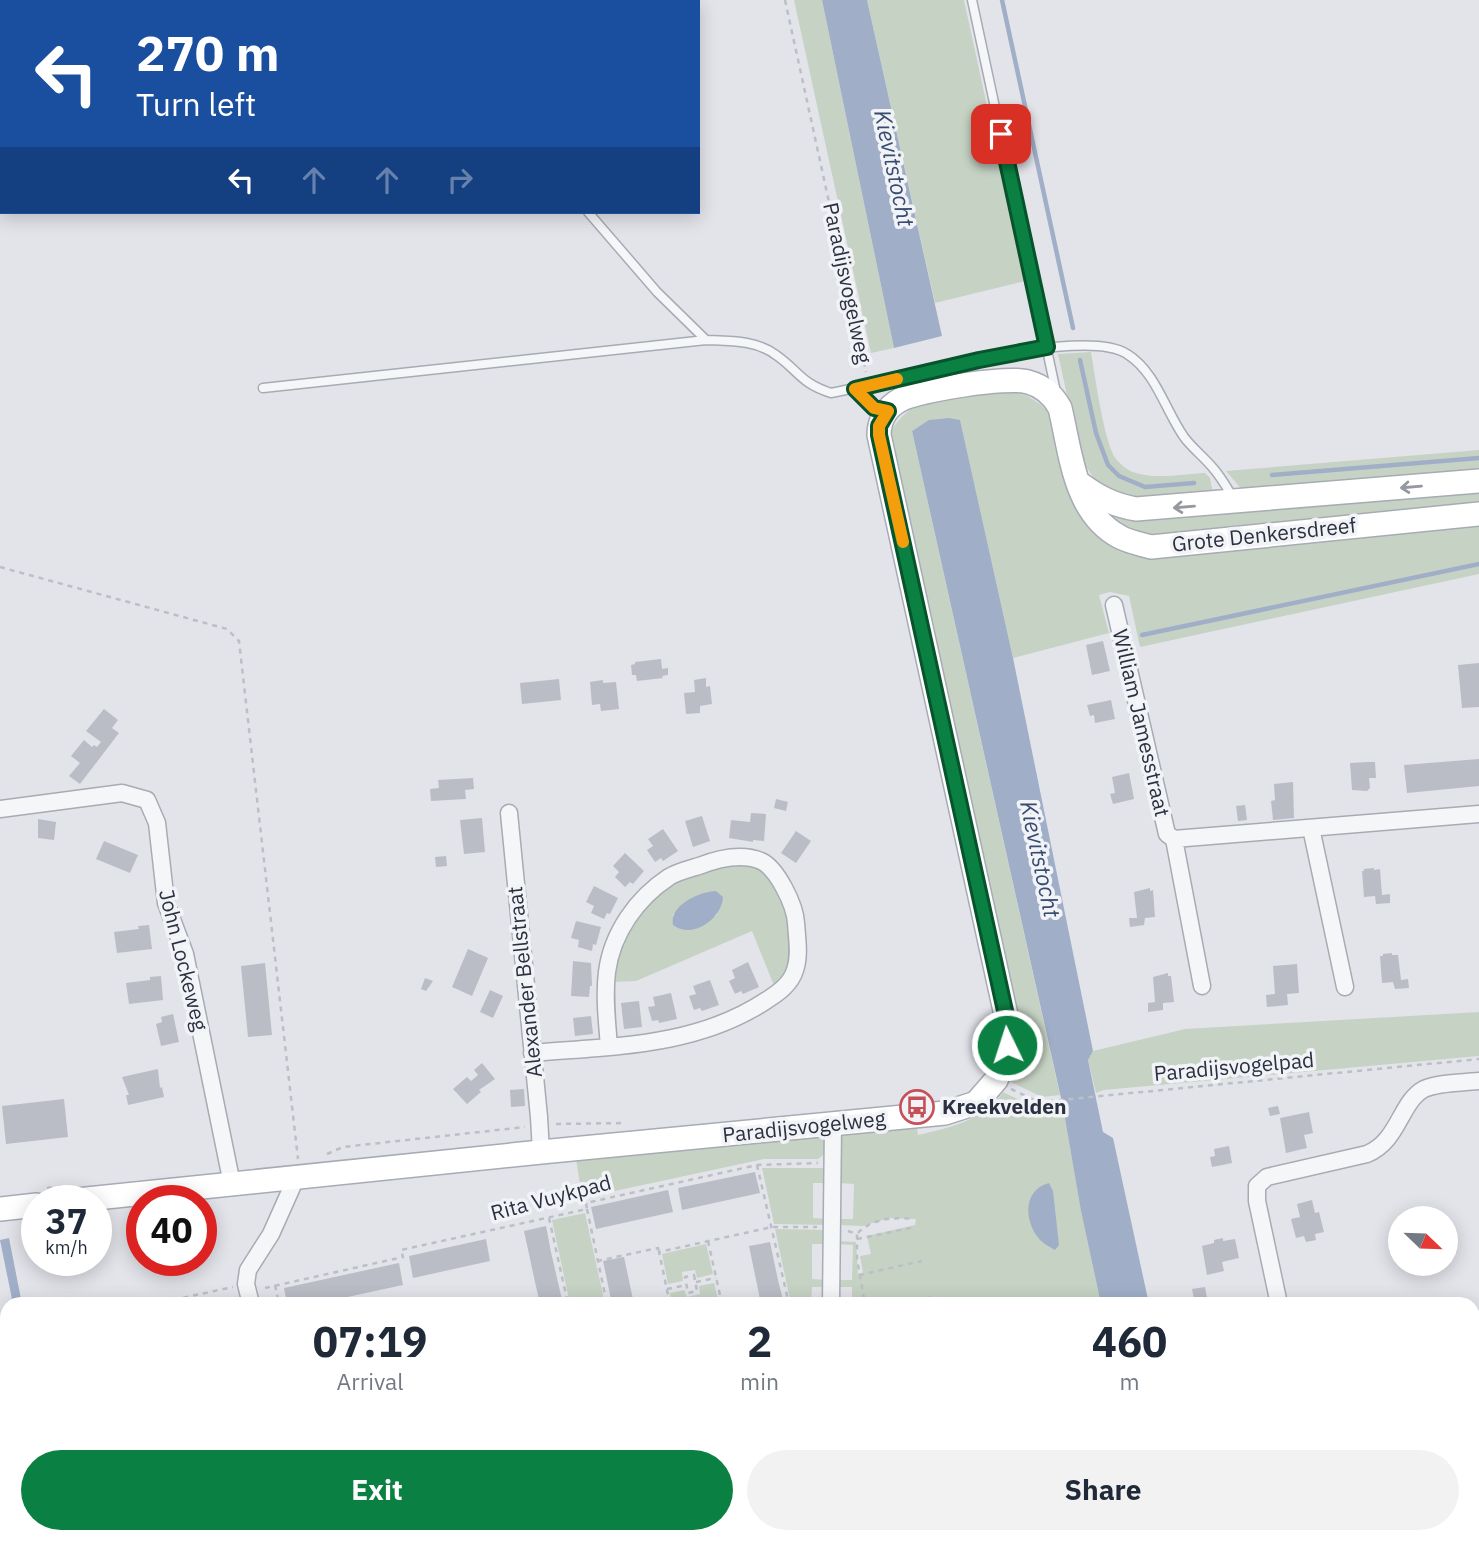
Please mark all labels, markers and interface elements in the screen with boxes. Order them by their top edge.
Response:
text: 270 m [136,21,280,84]
icon: left [21,28,112,119]
text: Turn left [136,83,256,125]
pin [971,104,1031,164]
water label: Kievitstocht [868,107,922,229]
icon: arrive [982,115,1020,153]
icon: left [222,161,260,199]
icon: ahead [295,161,333,199]
icon: ahead [368,161,406,199]
icon: right [441,161,479,199]
street label: Paradijsvogelweg [817,200,879,366]
one-way arrow [1400,481,1423,494]
one-way arrow [1174,501,1196,514]
street label: Grote Denkersdreef [1170,510,1358,558]
street label: William Jamesstraat [1107,626,1177,819]
water label: Kievitstocht [1014,798,1068,920]
street label: Alexander Bellstraat [500,885,548,1079]
street label: John Lockeweg [153,886,215,1033]
position arrow [970,1008,1044,1082]
street label: Paradijsvogelpad [1153,1045,1315,1087]
bus stop icon: Kreekvelden [898,1088,936,1126]
place label: Kreekvelden [942,1092,1067,1120]
street label: Paradijsvogelweg [721,1104,887,1148]
street label: Rita Vuykpad [487,1168,614,1227]
speed limit sign: 40 [126,1185,217,1276]
text: 37 [45,1198,88,1244]
north arrow [1388,1206,1458,1276]
map controls [1388,1206,1458,1276]
text: km/h [45,1236,88,1259]
text: 07:19 [313,1314,427,1369]
text: 2 [747,1314,772,1369]
text: 460 [1092,1314,1167,1369]
text: Arrival [337,1366,404,1396]
text: min [740,1366,779,1396]
text: m [1119,1366,1140,1396]
button: Exit [21,1450,733,1530]
button: Share [747,1450,1459,1530]

